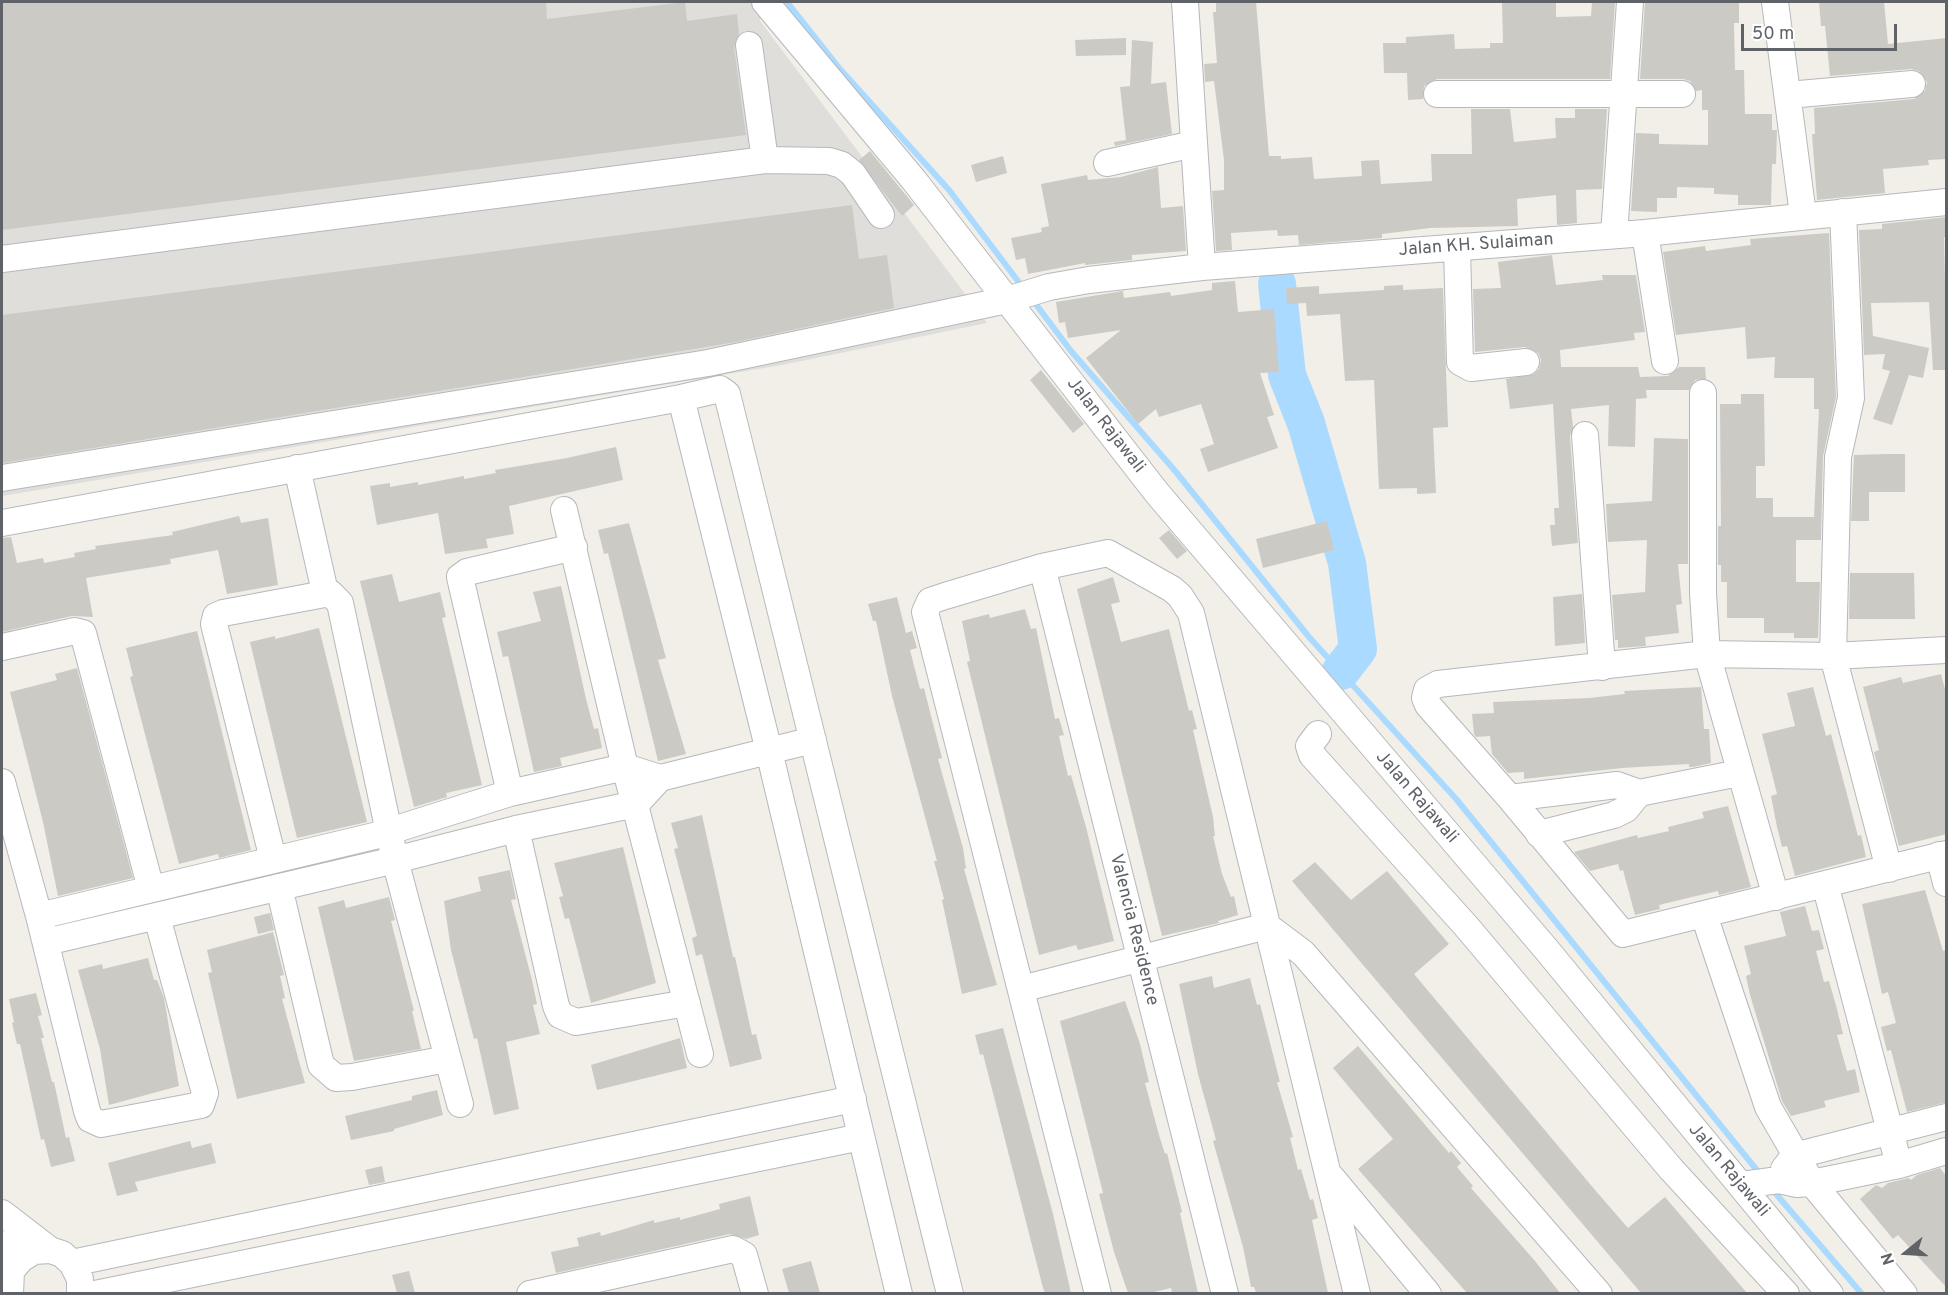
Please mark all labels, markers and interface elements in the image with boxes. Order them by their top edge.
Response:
scale bar [1744,12,1900,50]
text: 50 m [1752,23,1794,46]
street label: Jalan KH. Sulaiman [1398,230,1554,262]
street label: Jalan Rajawali [1061,374,1149,478]
street label: Jalan Rajawali [1370,747,1462,849]
street label: Valencia Residence [1104,852,1162,1008]
street label: Jalan Rajawali [1683,1120,1773,1222]
north arrow [1876,1223,1936,1283]
text: N [1878,1250,1900,1267]

